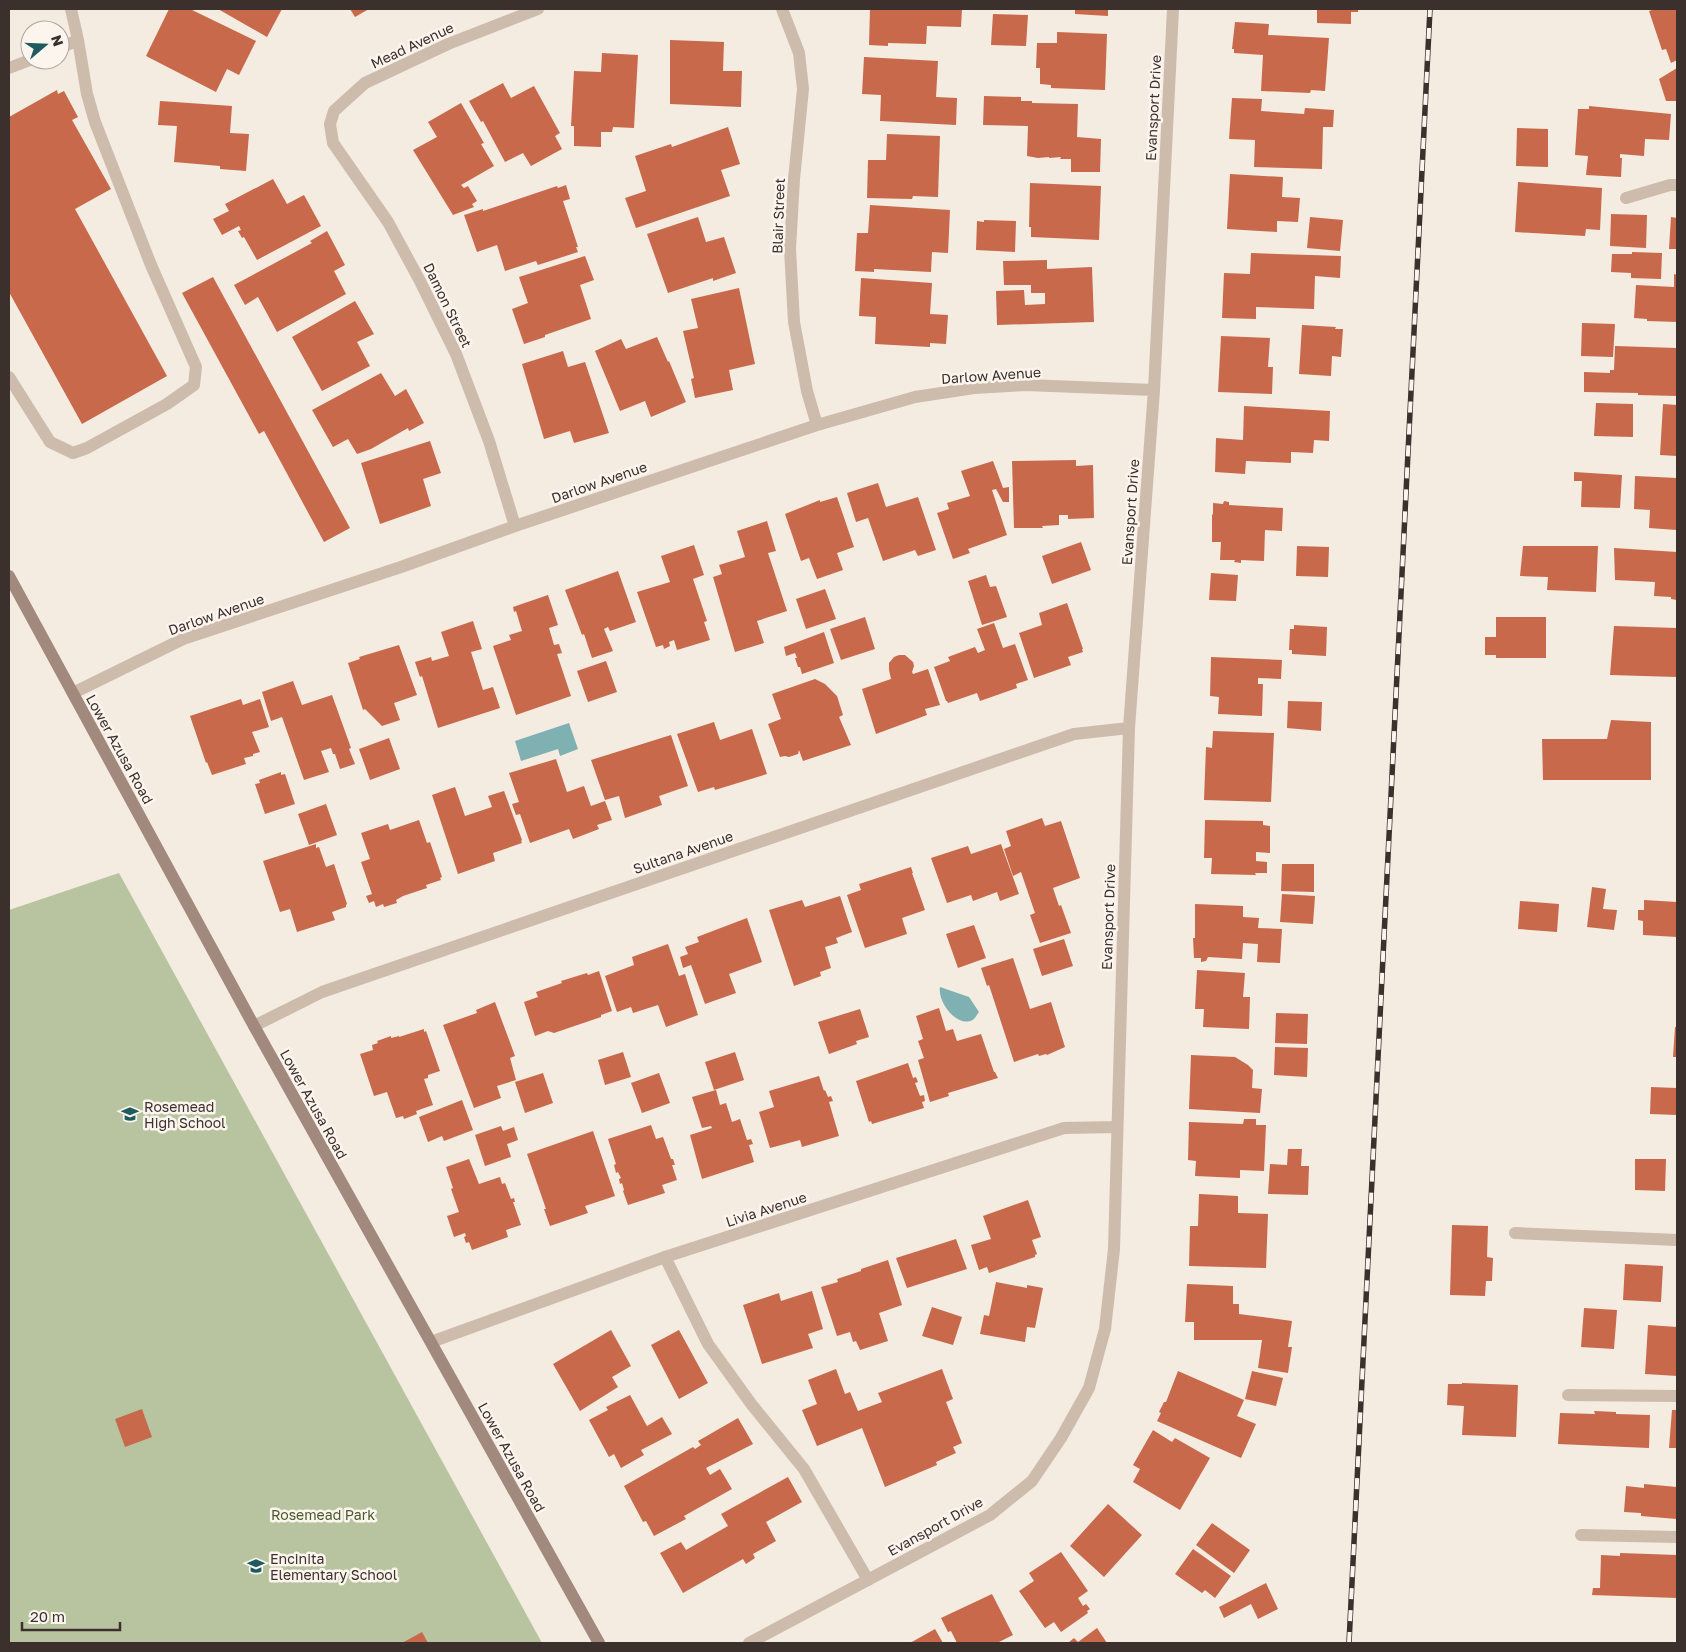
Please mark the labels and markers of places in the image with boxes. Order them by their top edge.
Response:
place label: Rosemead High School [144,1098,226,1131]
school or university icon: Rosemead High School [120,1104,140,1124]
place label: Encinita Elementary School [270,1550,397,1583]
school or university icon: Encinita Elementary School [246,1556,266,1576]

